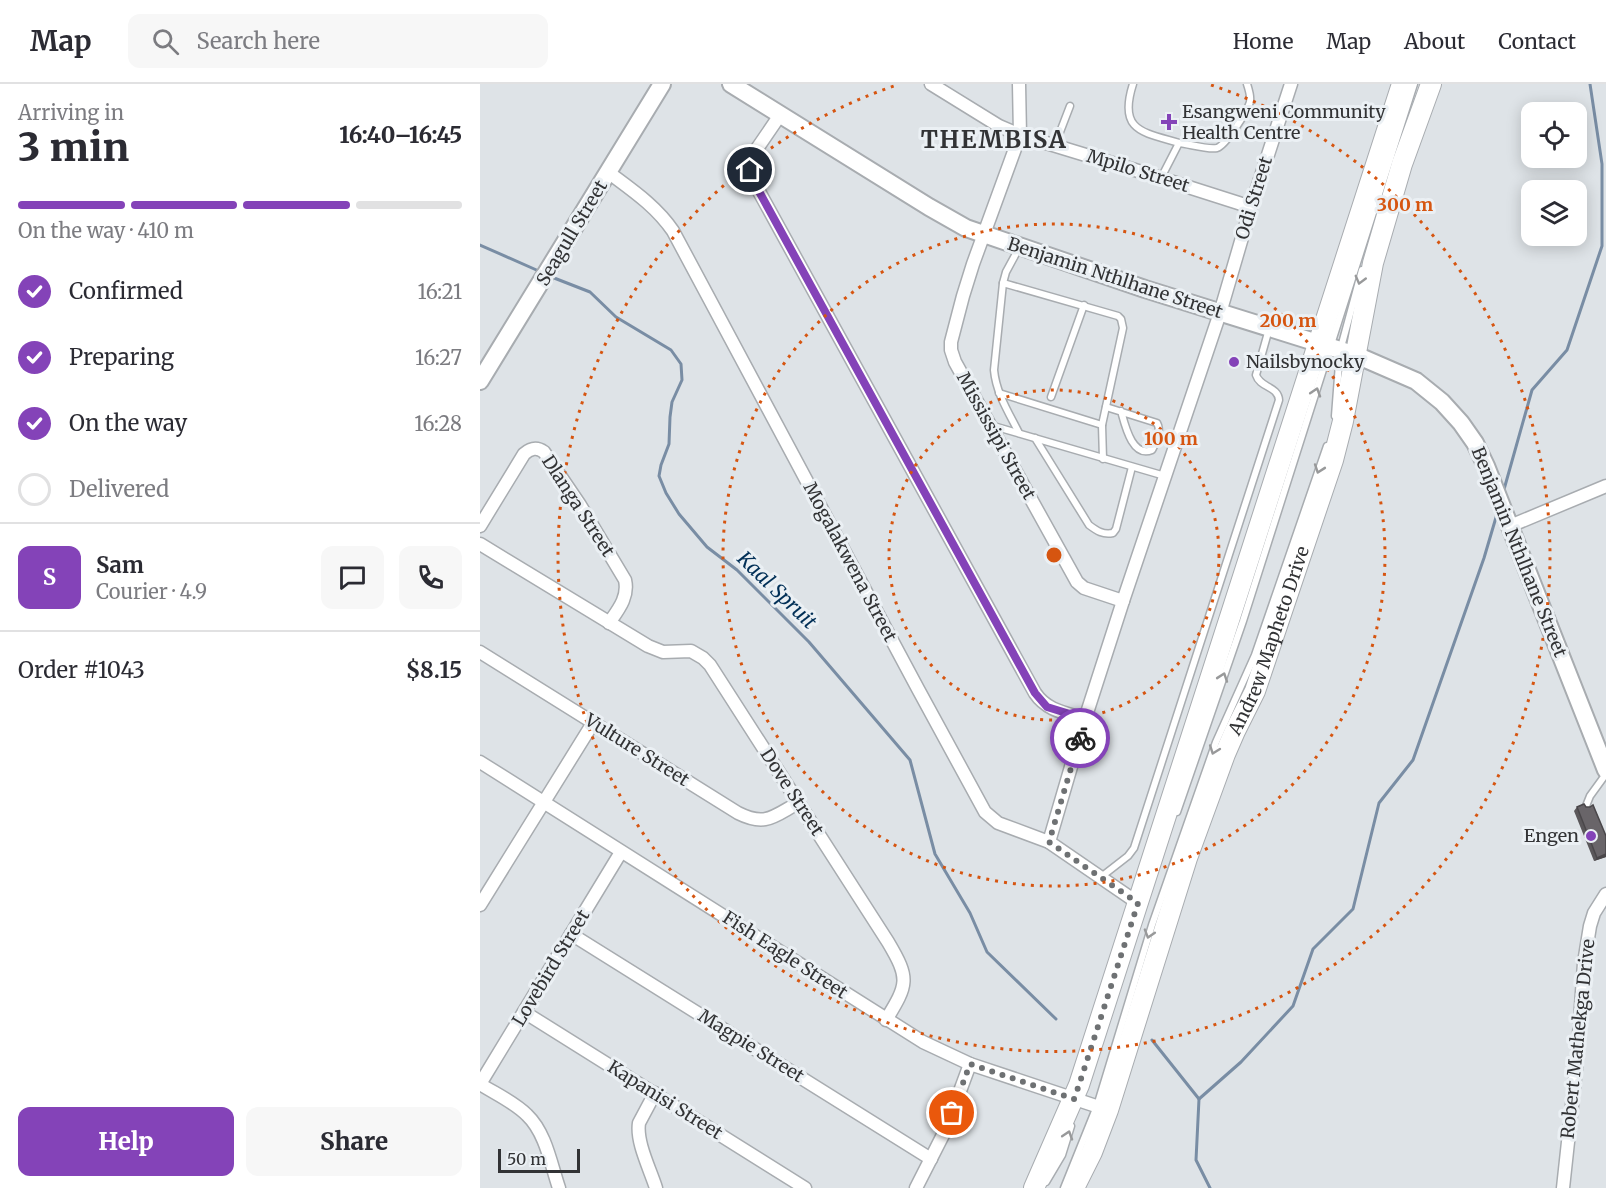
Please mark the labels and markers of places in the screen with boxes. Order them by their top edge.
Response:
place label: Esangweni Community Health Centre [1182,100,1386,144]
marker: Esangweni Community Health Centre [1160,113,1178,131]
pin [724,144,775,195]
place label: Nailsbynocky [1246,350,1365,373]
marker: Nailsbynocky [1227,355,1241,369]
centre of rings [1044,545,1064,565]
place label: Engen [1524,824,1579,847]
marker: Engen [1584,829,1598,843]
pin [926,1087,977,1138]

